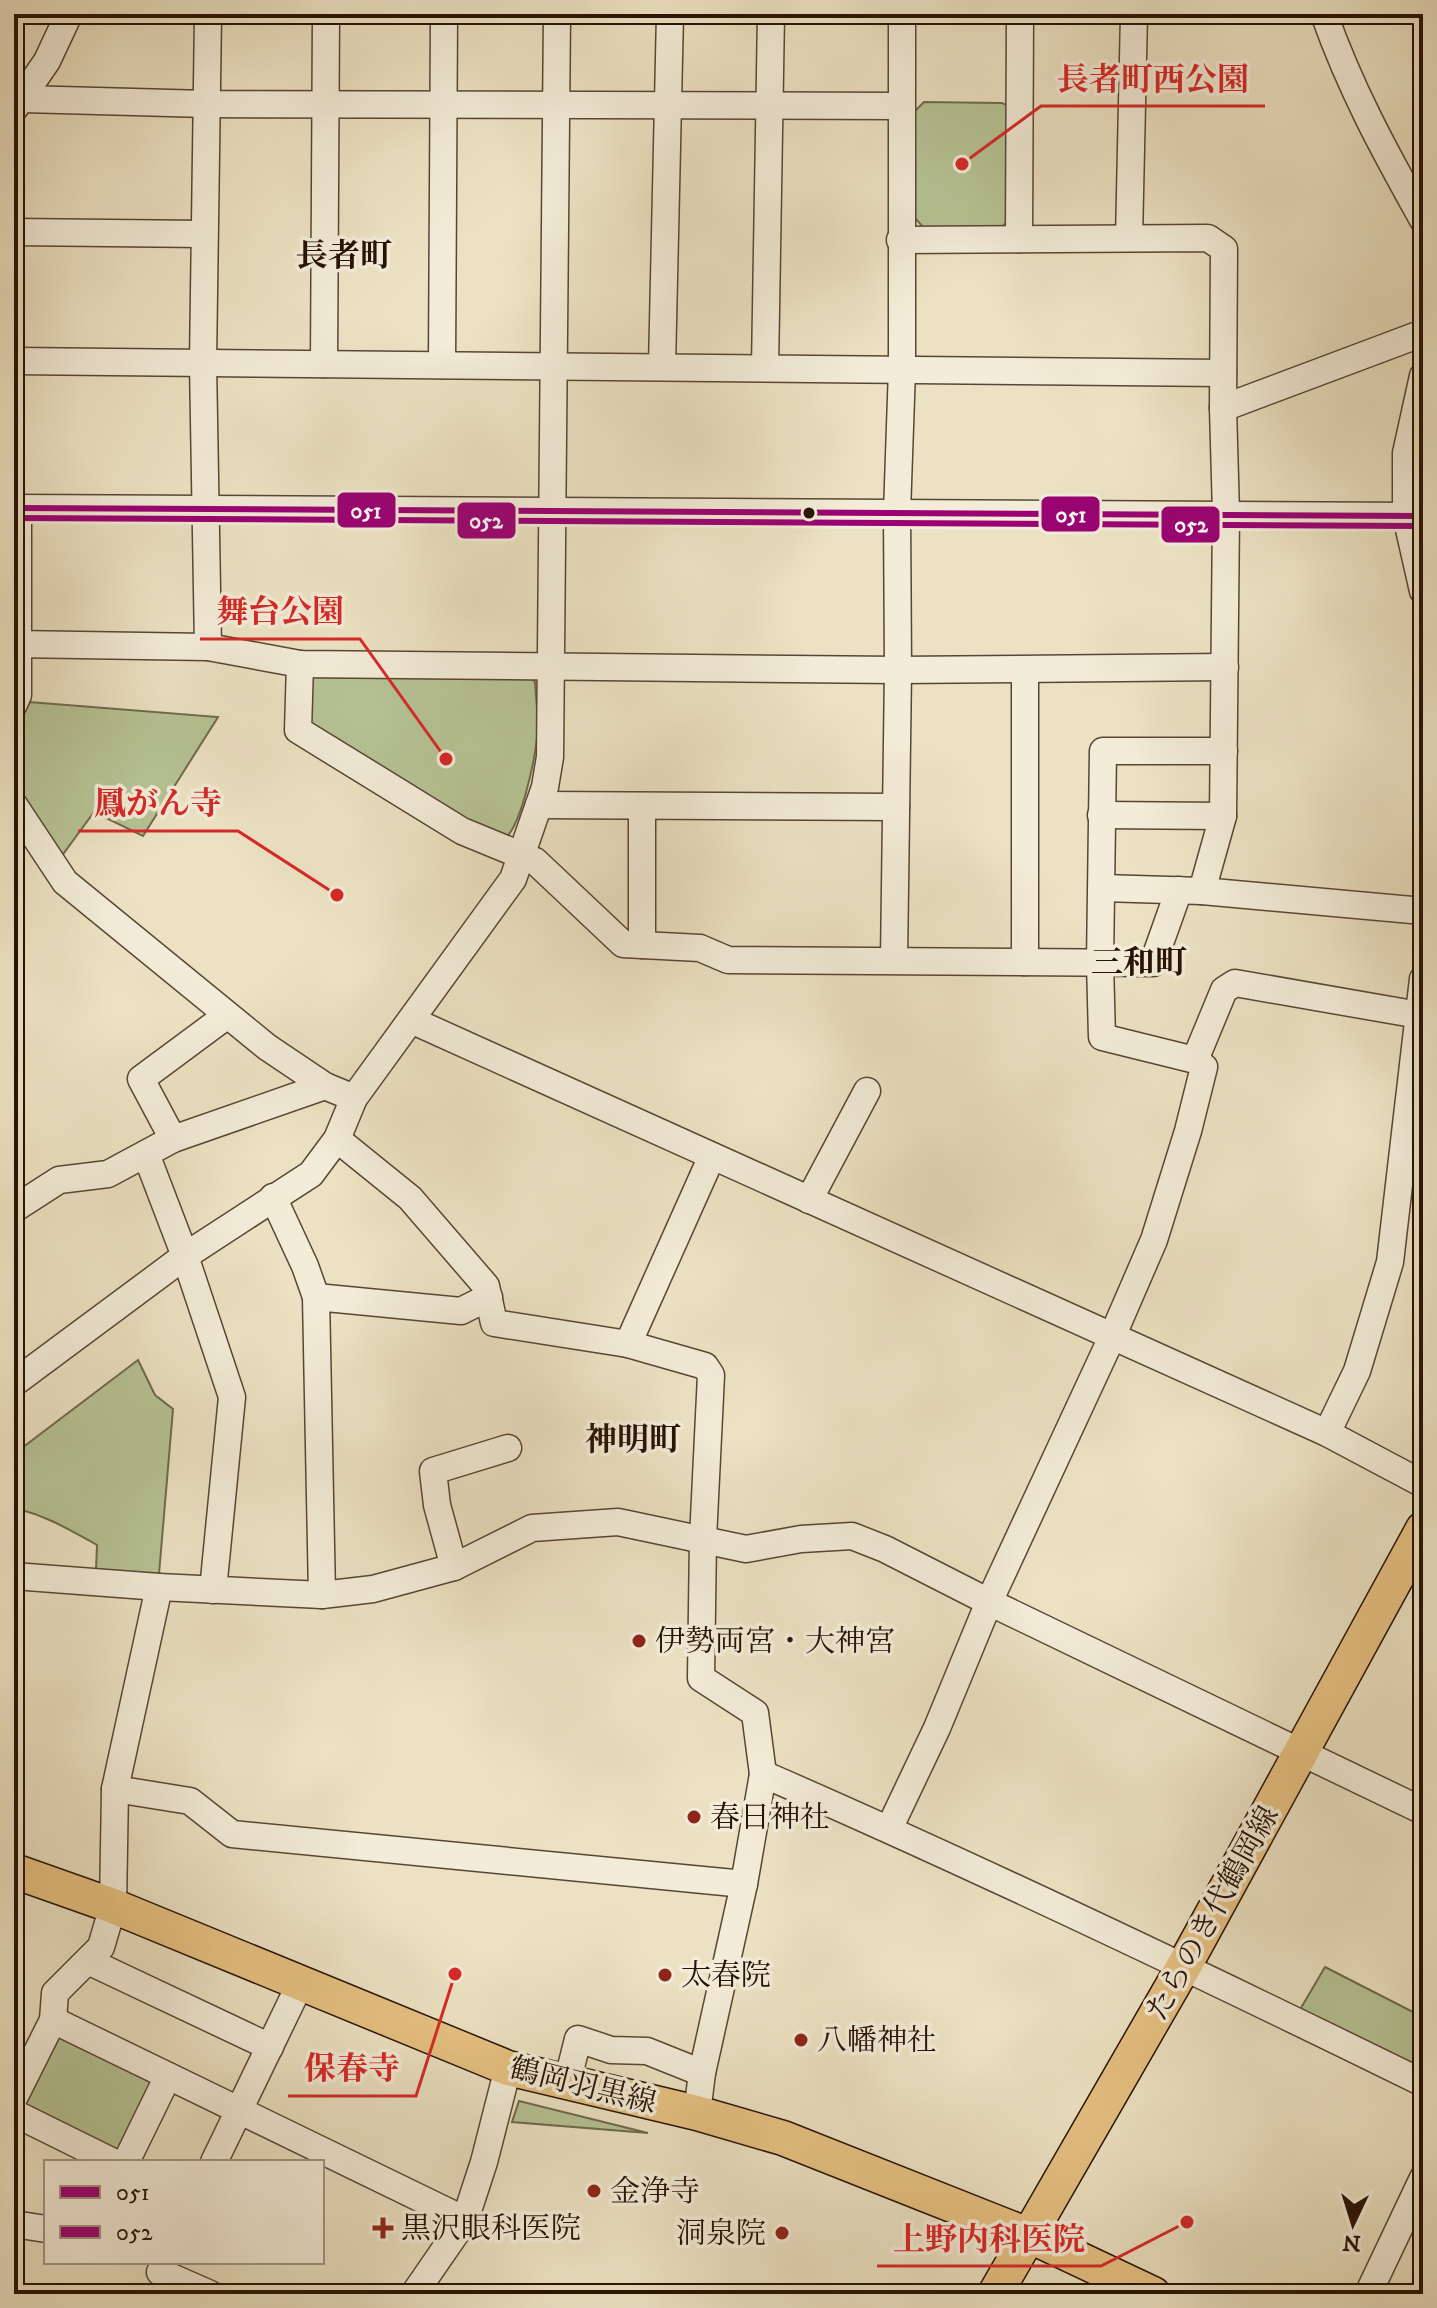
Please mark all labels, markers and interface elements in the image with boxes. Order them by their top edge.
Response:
callout: 長者町西公園 [1041,50,1265,106]
text: 長者町西公園 [1057,61,1249,101]
district label: 長者町 [296,237,392,277]
line badge: 051 [336,491,397,529]
line badge: 051 [1040,495,1101,533]
text: 051 [351,498,381,525]
line badge: 052 [456,501,517,540]
text: 051 [1056,502,1086,529]
unlabelled marker [801,505,817,521]
line badge: 052 [1160,505,1221,544]
text: 052 [469,508,504,535]
text: 052 [1174,512,1209,539]
callout: 舞台公園 [200,583,360,639]
text: 舞台公園 [216,593,344,633]
callout: 鳳がん寺 [78,775,238,831]
text: 鳳がん寺 [94,785,222,825]
district label: 三和町 [1091,944,1187,984]
district label: 神明町 [585,1421,681,1461]
place label: 伊勢両宮・大神宮 [655,1624,895,1661]
marker: 伊勢両宮・大神宮 [630,1632,648,1650]
place label: 春日神社 [710,1800,830,1837]
street label: たらのき代鶴岡線 [1139,1800,1288,2028]
marker: 春日神社 [685,1808,703,1826]
place label: 太春院 [681,1958,771,1995]
marker: 太春院 [656,1966,674,1984]
place label: 八幡神社 [817,2023,937,2060]
marker: 八幡神社 [792,2031,810,2049]
callout: 保春寺 [288,2040,416,2096]
text: 保春寺 [304,2050,400,2090]
street label: 鶴岡羽黒線 [505,2050,660,2123]
legend [44,2160,324,2264]
place label: 金浄寺 [610,2174,700,2211]
text: 051 [116,2178,150,2208]
marker: 金浄寺 [585,2182,603,2200]
north arrow [1313,2184,1393,2264]
callout: 上野内科医院 [877,2210,1101,2266]
place label: 黒沢眼科医院 [401,2211,581,2248]
place label: 洞泉院 [676,2216,766,2253]
marker: 黒沢眼科医院 [372,2217,394,2239]
text: 052 [116,2218,153,2248]
text: 上野内科医院 [893,2221,1085,2261]
marker: 洞泉院 [773,2224,791,2242]
text: N [1342,2228,1362,2257]

